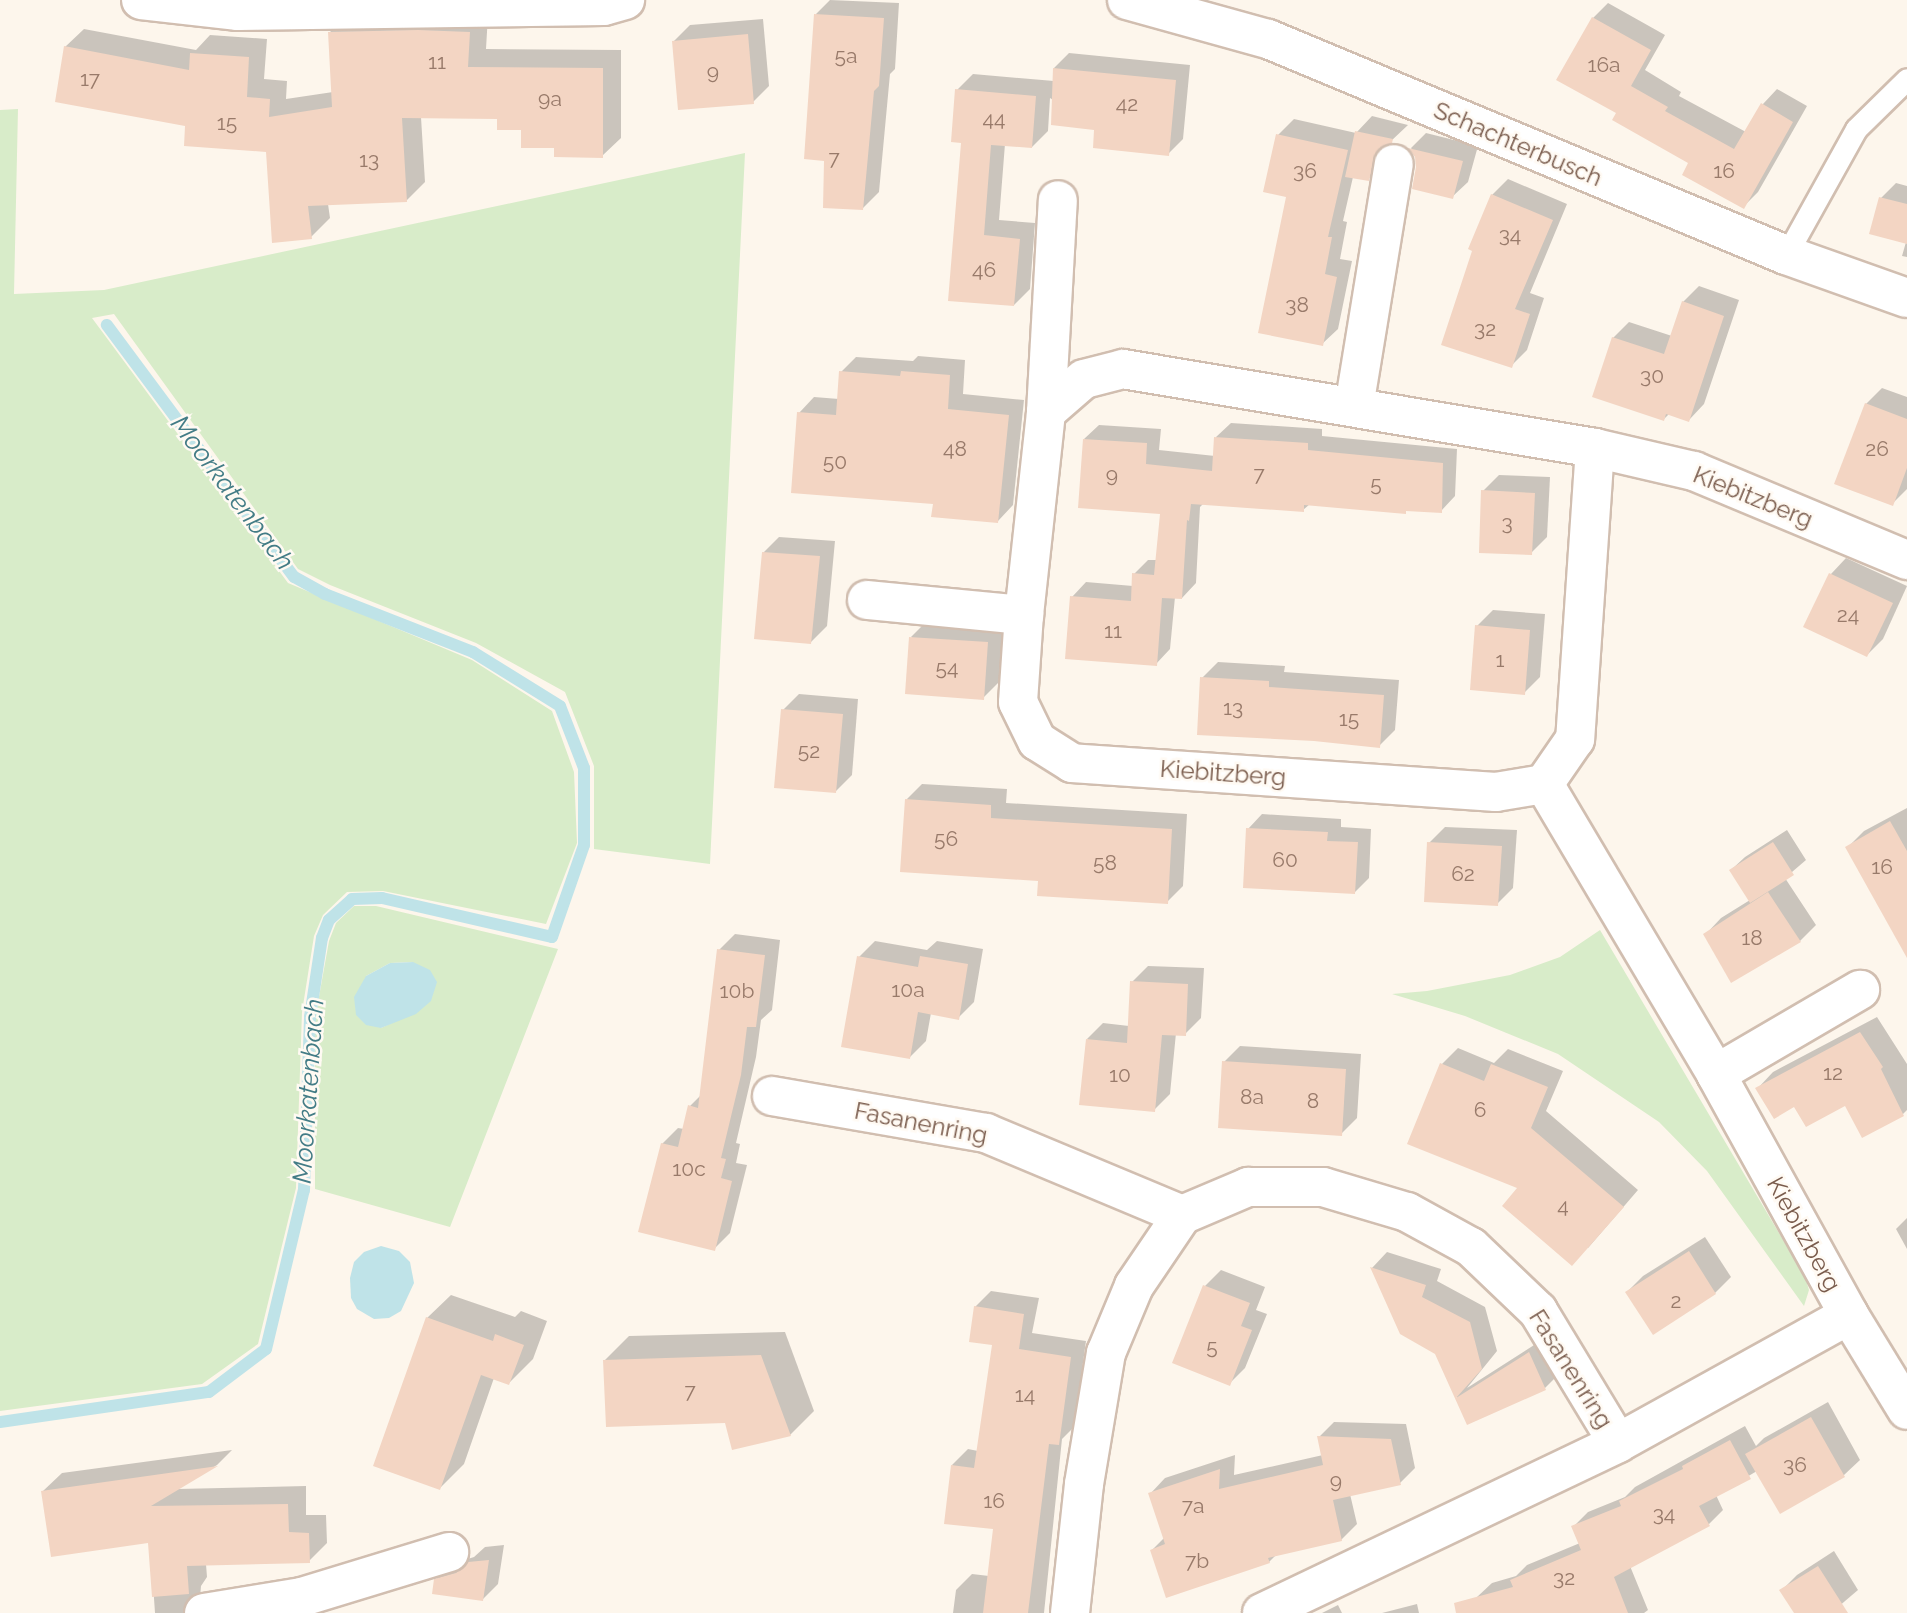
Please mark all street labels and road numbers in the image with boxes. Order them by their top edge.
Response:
street label: Schachterbusch [1430,96,1606,192]
street label: Kiebitzberg [1689,460,1817,534]
street label: Kiebitzberg [1159,754,1287,792]
street label: Fasanenring [852,1096,990,1150]
street label: Kiebitzberg [1761,1172,1847,1296]
street label: Fasanenring [1523,1304,1619,1434]

